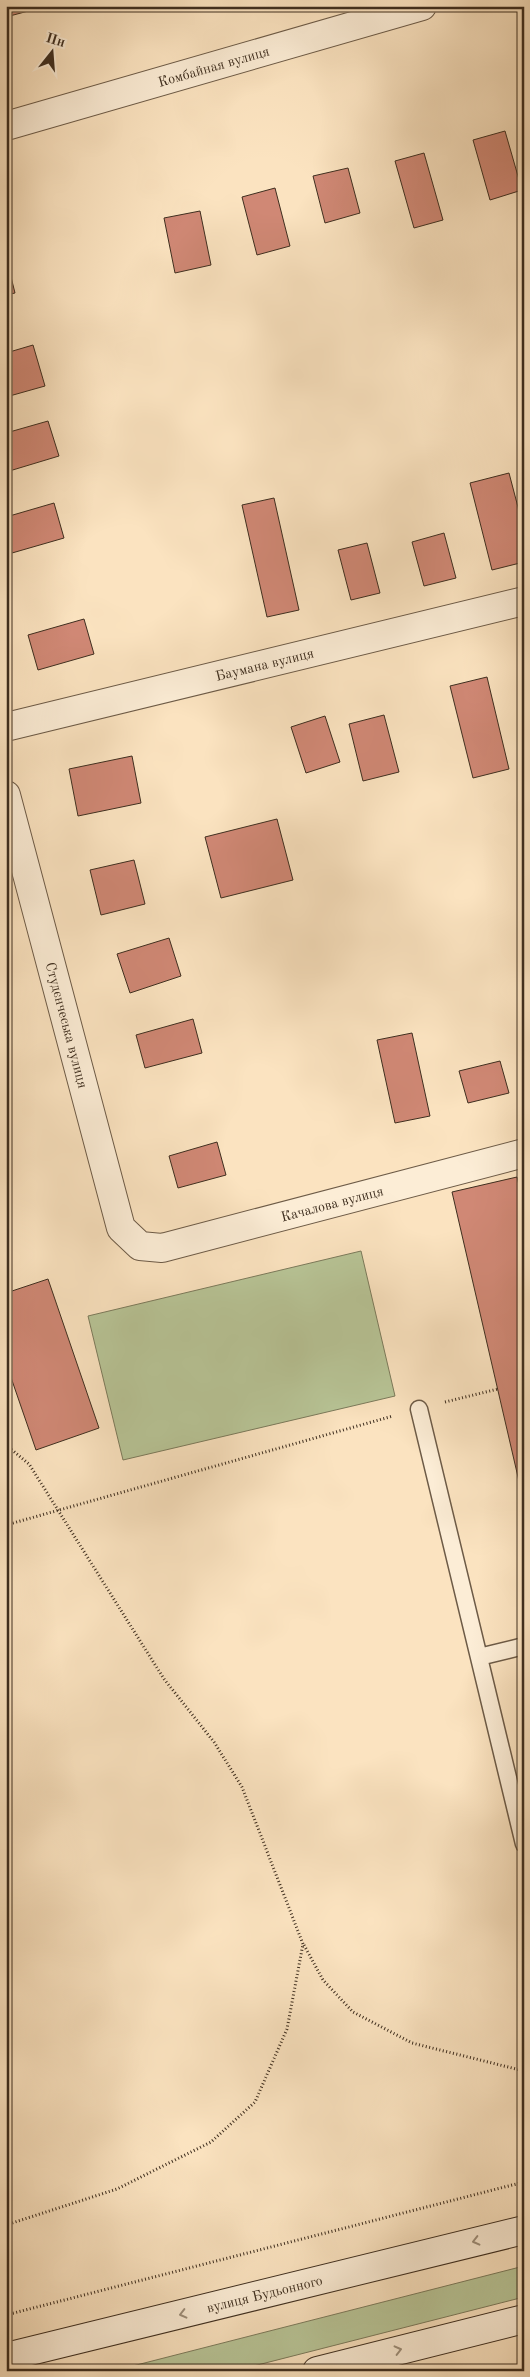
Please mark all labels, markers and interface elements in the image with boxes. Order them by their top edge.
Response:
north arrow [28,28,78,78]
text: Пн [44,31,67,50]
street label: Комбайная вулиця [156,44,271,90]
street label: Баумана вулиця [214,646,315,684]
street label: Студєнчеська вулиця [43,961,90,1090]
street label: Качалова вулиця [279,1184,385,1225]
one-way arrow [472,2235,481,2246]
street label: вулиця Будьонного [205,2274,324,2316]
one-way arrow [178,2308,187,2319]
one-way arrow [393,2345,402,2356]

